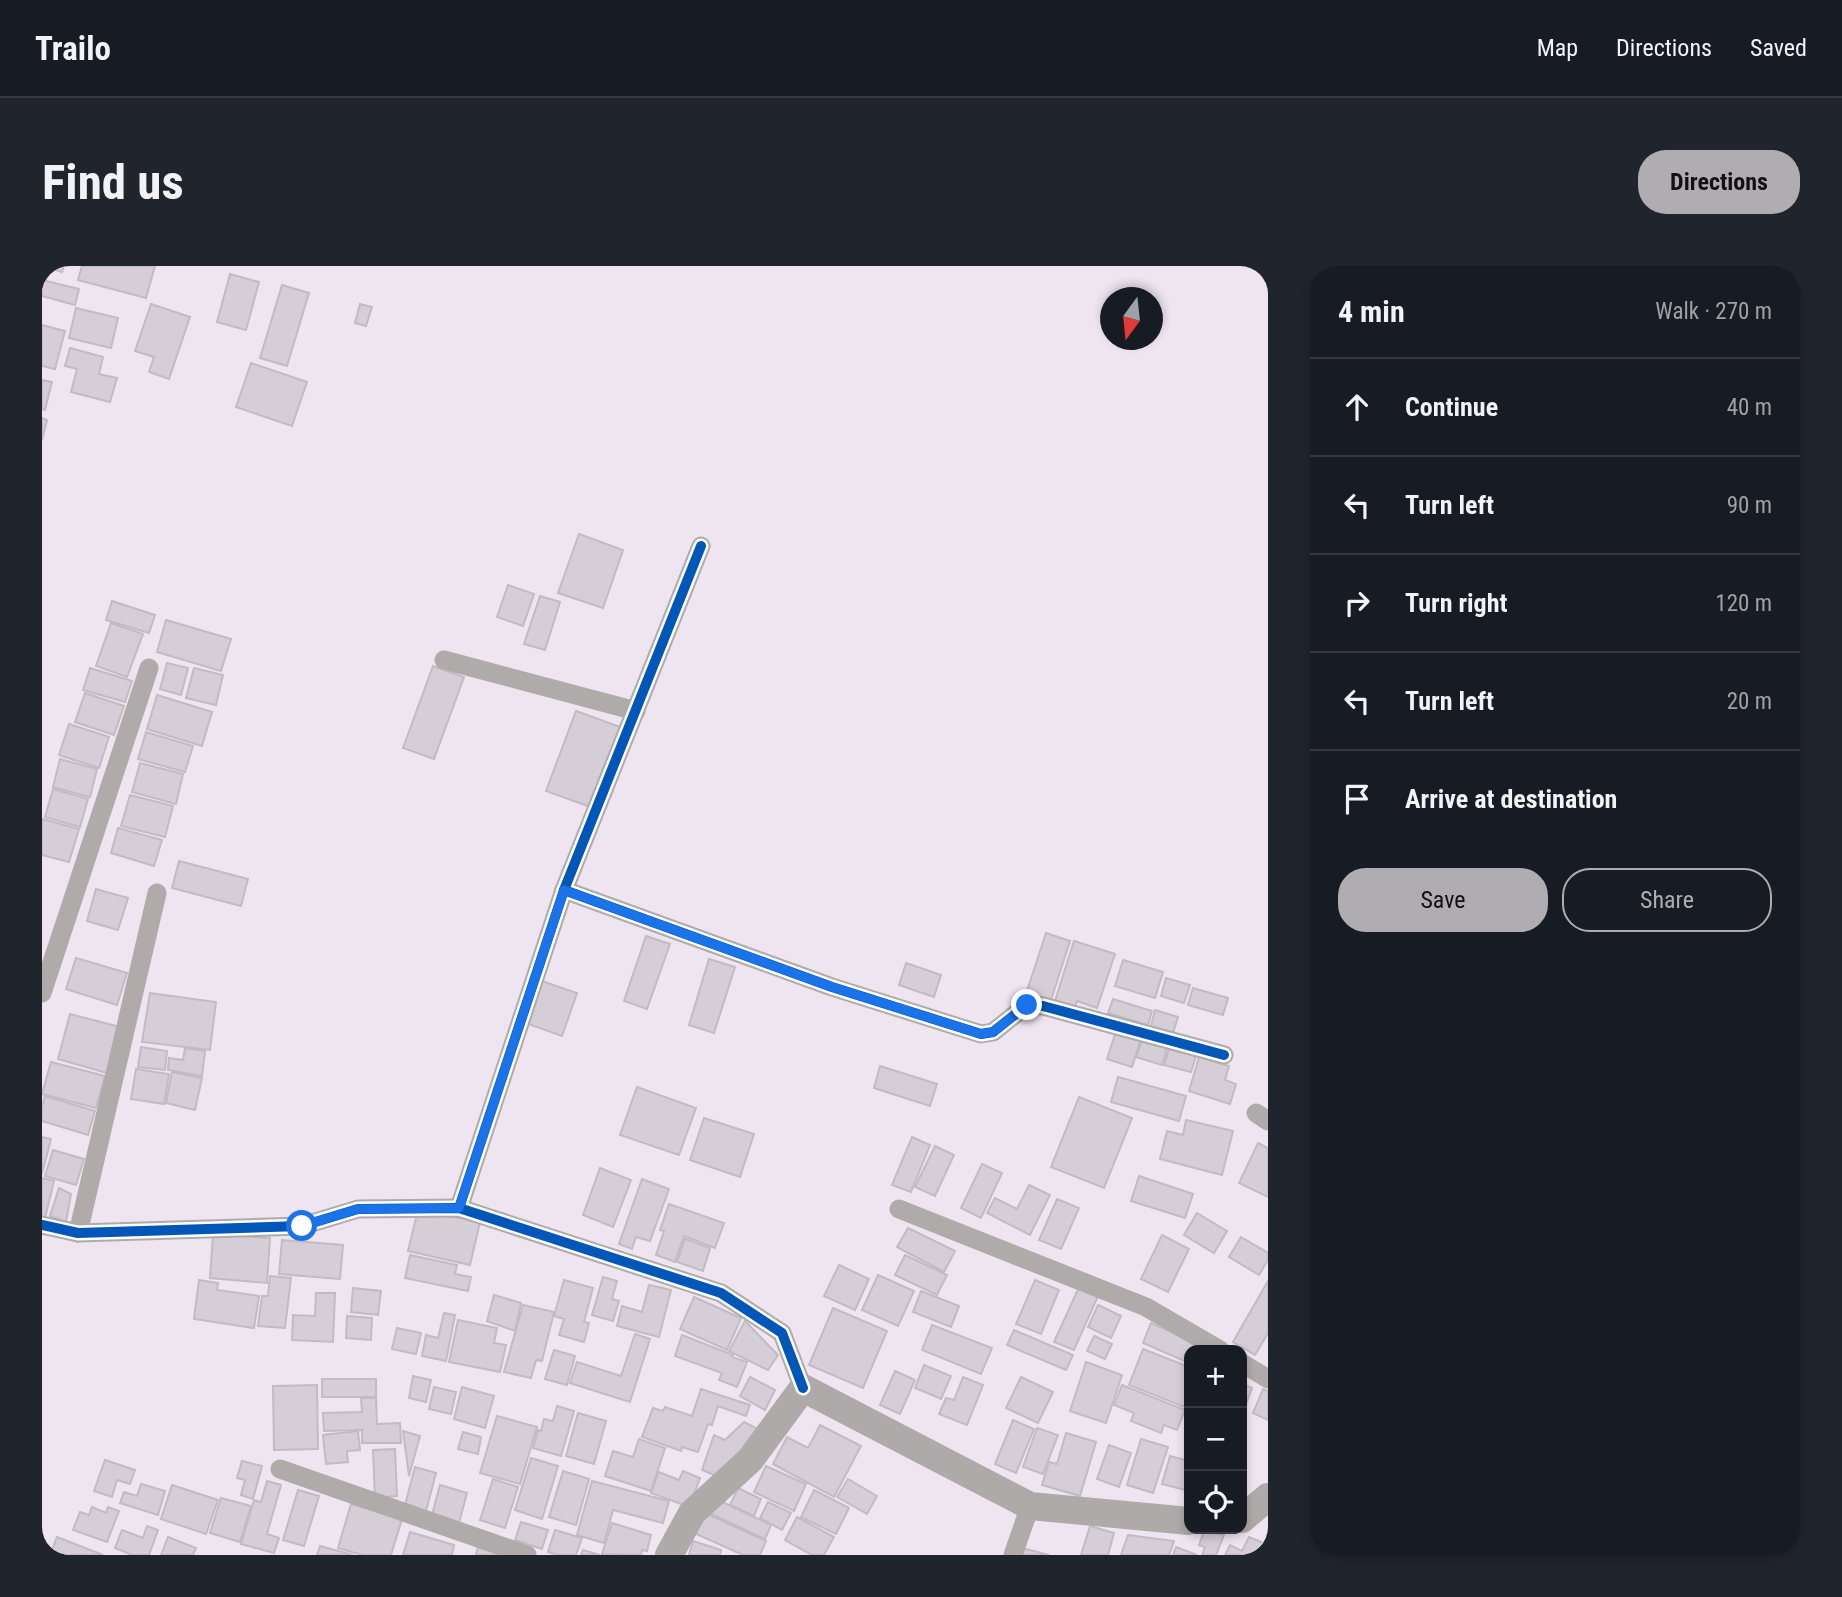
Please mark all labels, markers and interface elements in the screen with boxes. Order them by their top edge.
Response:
text: Trailo [35,29,111,68]
text: Map [1537,34,1578,62]
text: Directions [1616,34,1712,62]
text: Saved [1750,34,1807,62]
button: Directions [1638,150,1800,214]
text: Find us [42,154,184,211]
north arrow [1100,287,1163,350]
text: 4 min [1338,294,1405,329]
text: Walk · 270 m [1655,298,1772,325]
icon: ahead [1338,388,1376,426]
text: Continue [1405,392,1498,422]
text: 40 m [1727,394,1772,421]
icon: left [1338,486,1376,524]
text: Turn left [1405,490,1494,520]
text: 90 m [1727,492,1772,519]
icon: right [1338,584,1376,622]
text: Turn right [1405,588,1507,618]
text: 120 m [1715,590,1772,617]
icon: left [1338,682,1376,720]
text: Turn left [1405,686,1494,716]
text: 20 m [1727,688,1772,715]
icon: arrive [1338,780,1376,818]
text: Arrive at destination [1405,784,1617,814]
button: Save [1338,868,1548,932]
button: Share [1562,868,1772,932]
route end [1011,989,1042,1020]
route start [286,1210,317,1241]
map controls [1184,1345,1247,1534]
button: + [1184,1345,1247,1408]
button: − [1184,1408,1247,1471]
button: locate [1184,1471,1247,1534]

